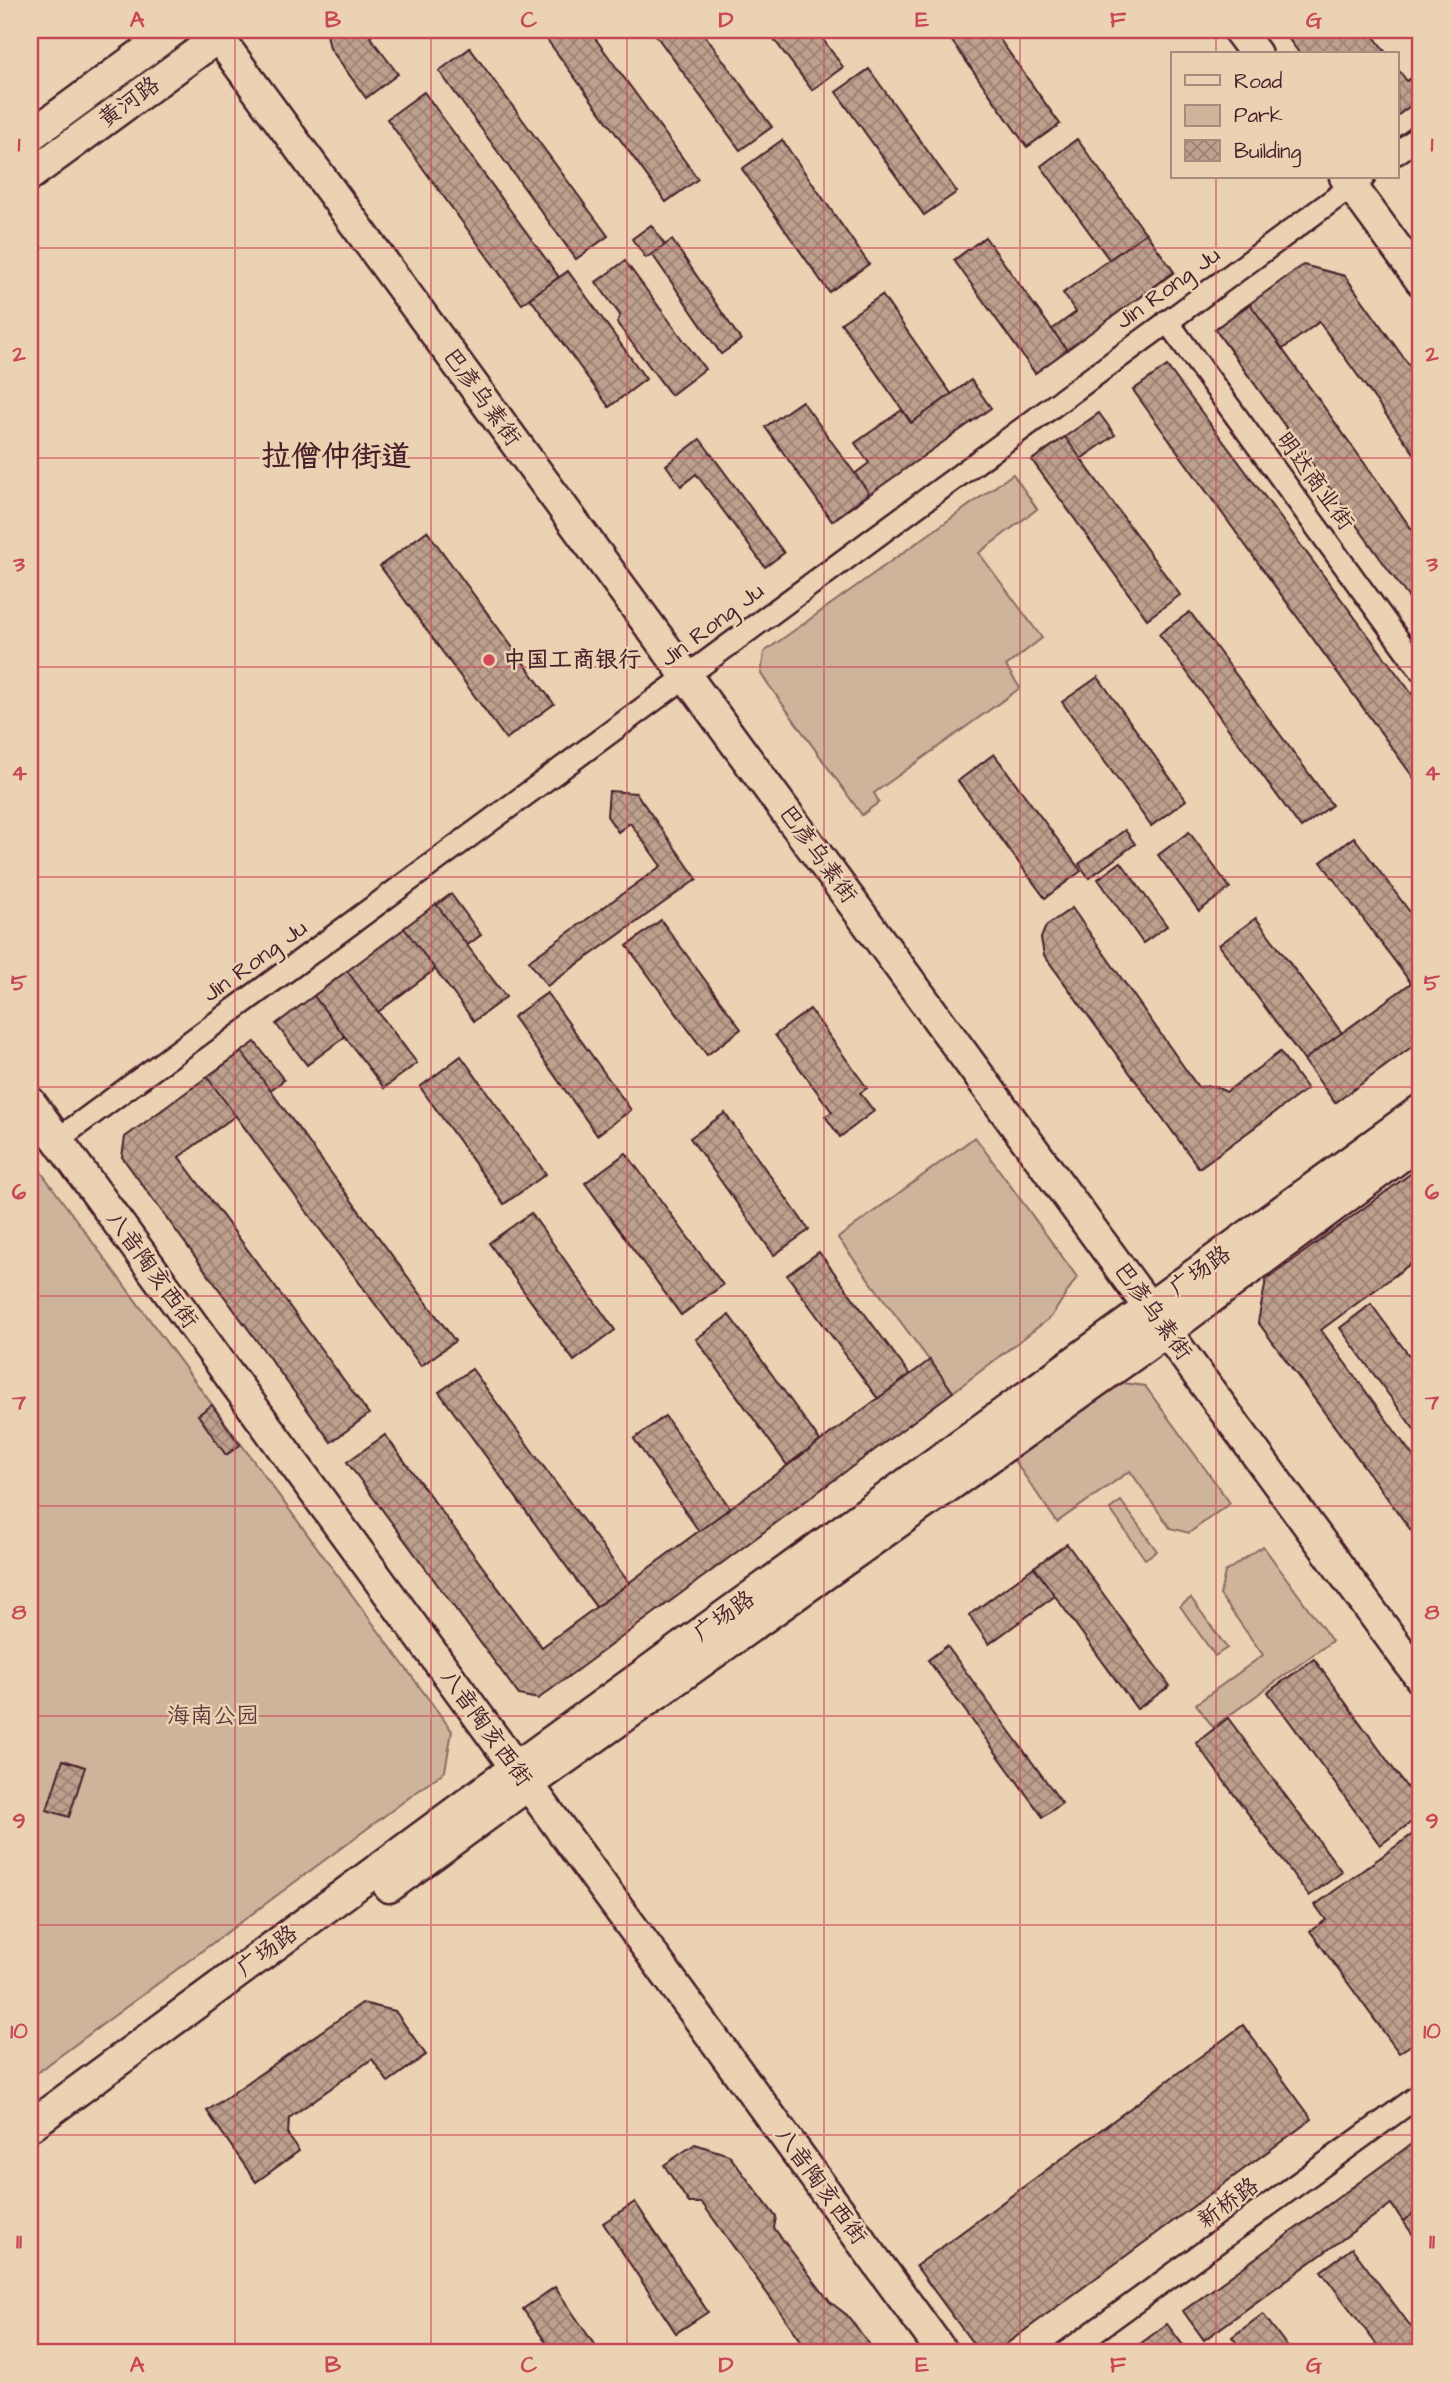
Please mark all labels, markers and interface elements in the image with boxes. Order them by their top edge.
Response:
text: A [130,4,145,36]
text: B [325,4,342,36]
text: C [521,4,538,36]
text: D [719,4,734,36]
text: E [915,4,929,36]
text: F [1110,4,1127,36]
text: G [1306,4,1322,36]
legend [1171,52,1398,178]
text: Road [1234,67,1282,96]
street label: 黄河路 [92,69,166,135]
text: Park [1234,101,1283,130]
text: 1 [18,128,21,160]
text: 1 [1431,128,1434,160]
text: Building [1234,137,1302,168]
street label: Jin Rong Ju [1109,239,1227,338]
text: 2 [11,338,26,370]
text: 2 [1424,338,1439,370]
street label: 巴彦乌素街 [435,341,529,453]
street label: 明达商业街 [1268,425,1362,537]
district label: 拉僧仲街道 [261,436,411,478]
text: 3 [12,548,25,580]
text: 3 [1425,548,1438,580]
street label: Jin Rong Ju [654,575,771,675]
place label: 中国工商银行 [503,644,641,676]
marker: 中国工商银行 [481,652,497,668]
text: 4 [11,757,27,789]
text: 4 [1424,757,1440,789]
street label: 巴彦乌素街 [771,798,865,910]
street label: Jin Rong Ju [196,912,314,1011]
text: 5 [11,967,28,999]
text: 5 [1424,967,1441,999]
text: 6 [12,1176,27,1208]
text: 6 [1425,1176,1440,1208]
street label: 八音陶亥西街 [98,1205,206,1335]
street label: 广场路 [1163,1238,1237,1304]
street label: 巴彦乌素街 [1106,1255,1200,1367]
text: 7 [11,1386,27,1418]
text: 7 [1424,1386,1440,1418]
street label: 广场路 [687,1583,761,1649]
text: 8 [12,1596,27,1628]
text: 8 [1425,1596,1440,1628]
street label: 八音陶亥西街 [432,1663,540,1793]
park label: 海南公园 [167,1700,259,1732]
text: 9 [12,1805,26,1837]
text: 9 [1425,1805,1439,1837]
street label: 广场路 [230,1917,304,1985]
text: 10 [10,2015,28,2047]
text: 10 [1423,2015,1441,2047]
street label: 八音陶亥西街 [767,2121,875,2251]
street label: 新桥路 [1191,2170,1265,2236]
text: 11 [16,2225,22,2257]
text: 11 [1429,2225,1435,2257]
text: A [130,2349,145,2381]
text: B [325,2349,342,2381]
text: C [521,2349,538,2381]
text: D [719,2349,734,2381]
text: E [915,2349,929,2381]
text: F [1110,2349,1127,2381]
text: G [1306,2349,1322,2381]

